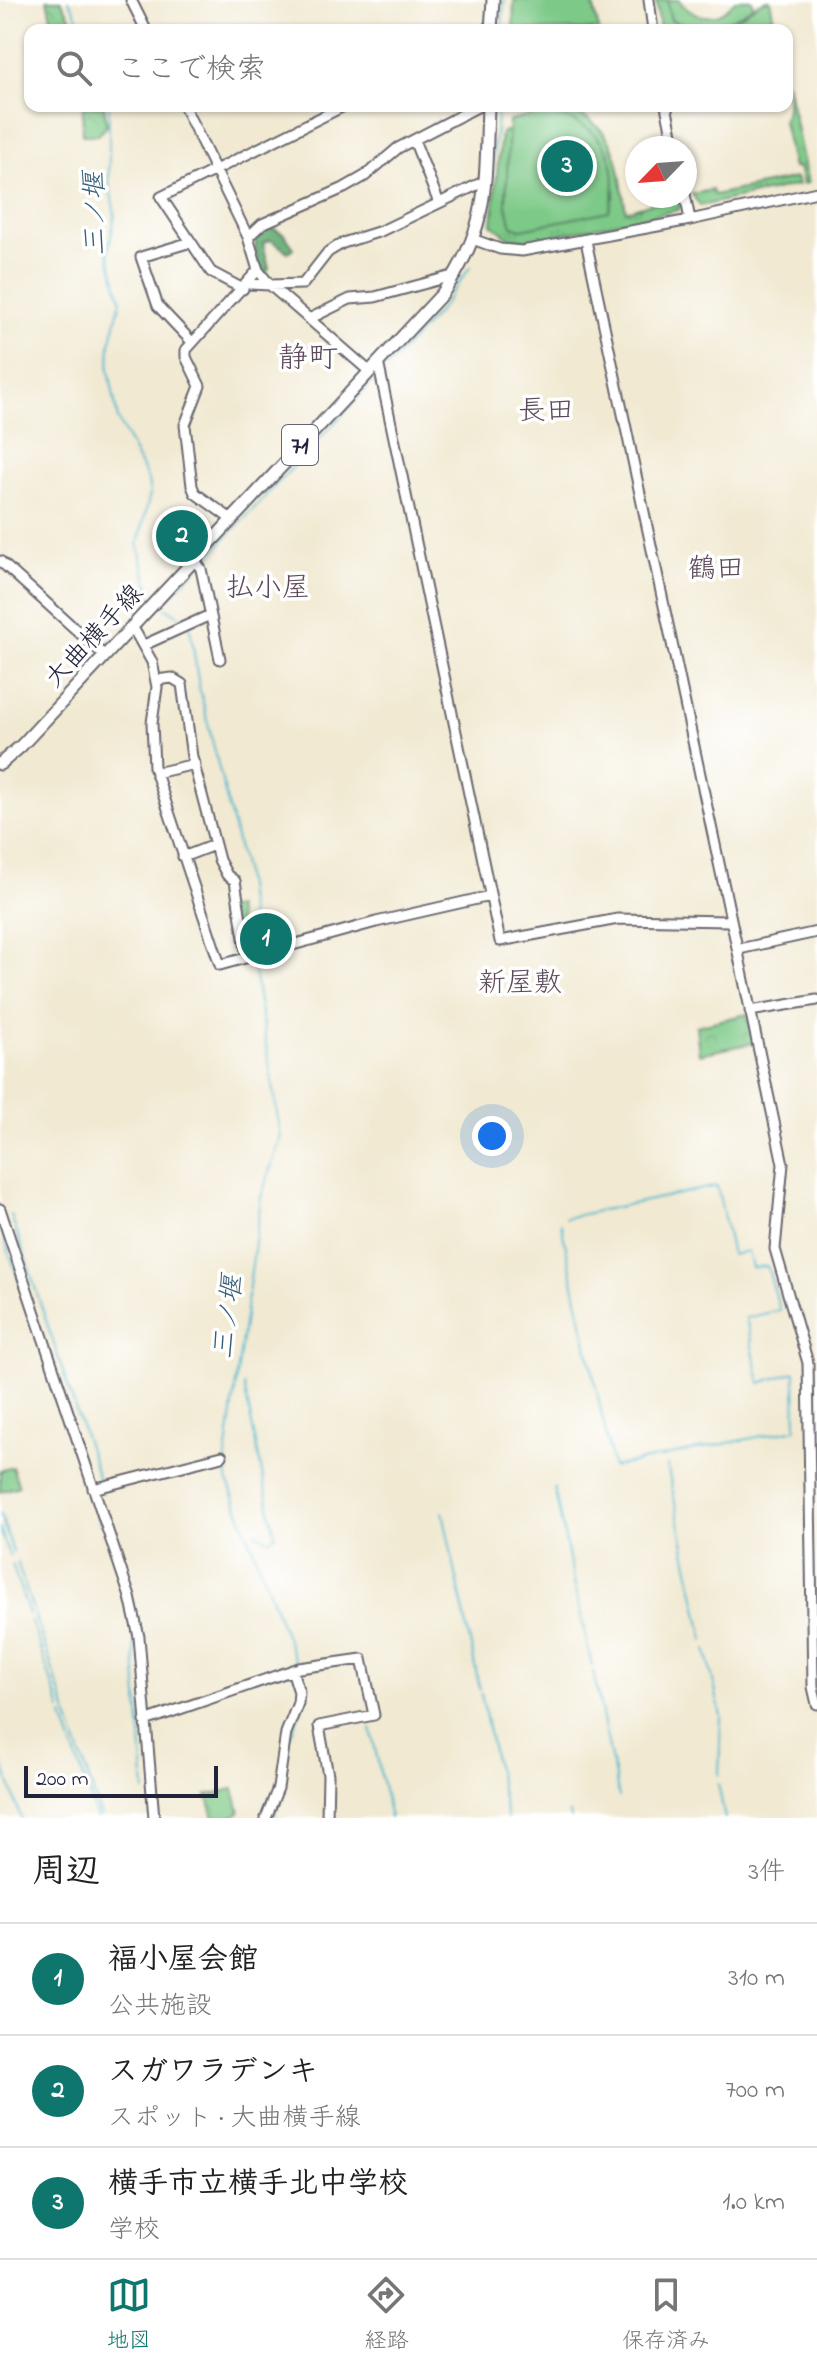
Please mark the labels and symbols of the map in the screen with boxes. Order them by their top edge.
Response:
pin: 3 [541,136,593,196]
north arrow [625,136,697,208]
water label: 三ノ堰 [75,169,118,256]
district label: 静町 [278,338,338,382]
district label: 長田 [518,392,574,433]
road number: 71 [282,425,318,465]
pin: 2 [156,506,208,566]
district label: 鶴田 [688,550,744,591]
district label: 払小屋 [226,569,310,610]
street label: 大曲横手線 [37,577,153,698]
pin: 1 [240,909,292,969]
district label: 新屋敷 [478,964,562,1005]
your location [472,1116,512,1156]
water label: 三ノ堰 [204,1270,255,1362]
scale bar [24,1762,218,1798]

